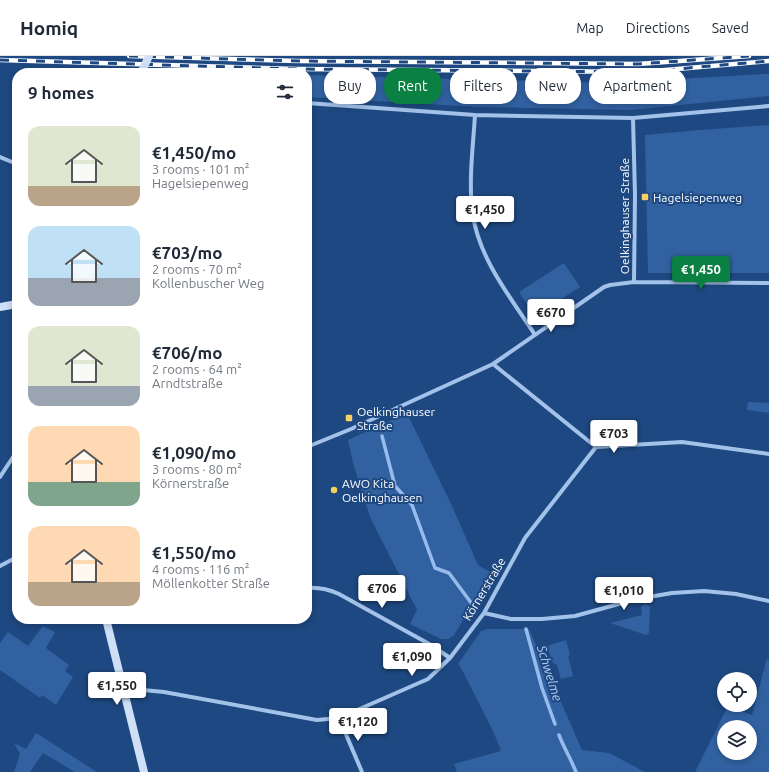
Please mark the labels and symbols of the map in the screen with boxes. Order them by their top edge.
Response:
street label: Oelkinghauser Straße [618,158,631,274]
place label: Hagelsiepenweg [653,191,742,204]
marker: Hagelsiepenweg [640,192,650,202]
pin: €1,450 [452,196,518,230]
pin: €1,450 [668,256,734,290]
pin: €670 [527,299,575,333]
place label: Oelkinghauser Straße [357,405,436,432]
marker: Oelkinghauser Straße [344,413,354,423]
pin: €703 [590,420,638,454]
place label: AWO Kita Oelkinghausen [342,477,422,504]
marker: AWO Kita Oelkinghausen [329,485,339,495]
street label: Körnerstraße [460,555,508,623]
pin: €706 [358,575,406,609]
pin: €1,010 [591,577,657,611]
pin: €1,090 [379,643,445,677]
water label: Schwelme [535,643,565,703]
pin: €1,550 [84,672,150,706]
pin: €1,120 [325,708,391,742]

